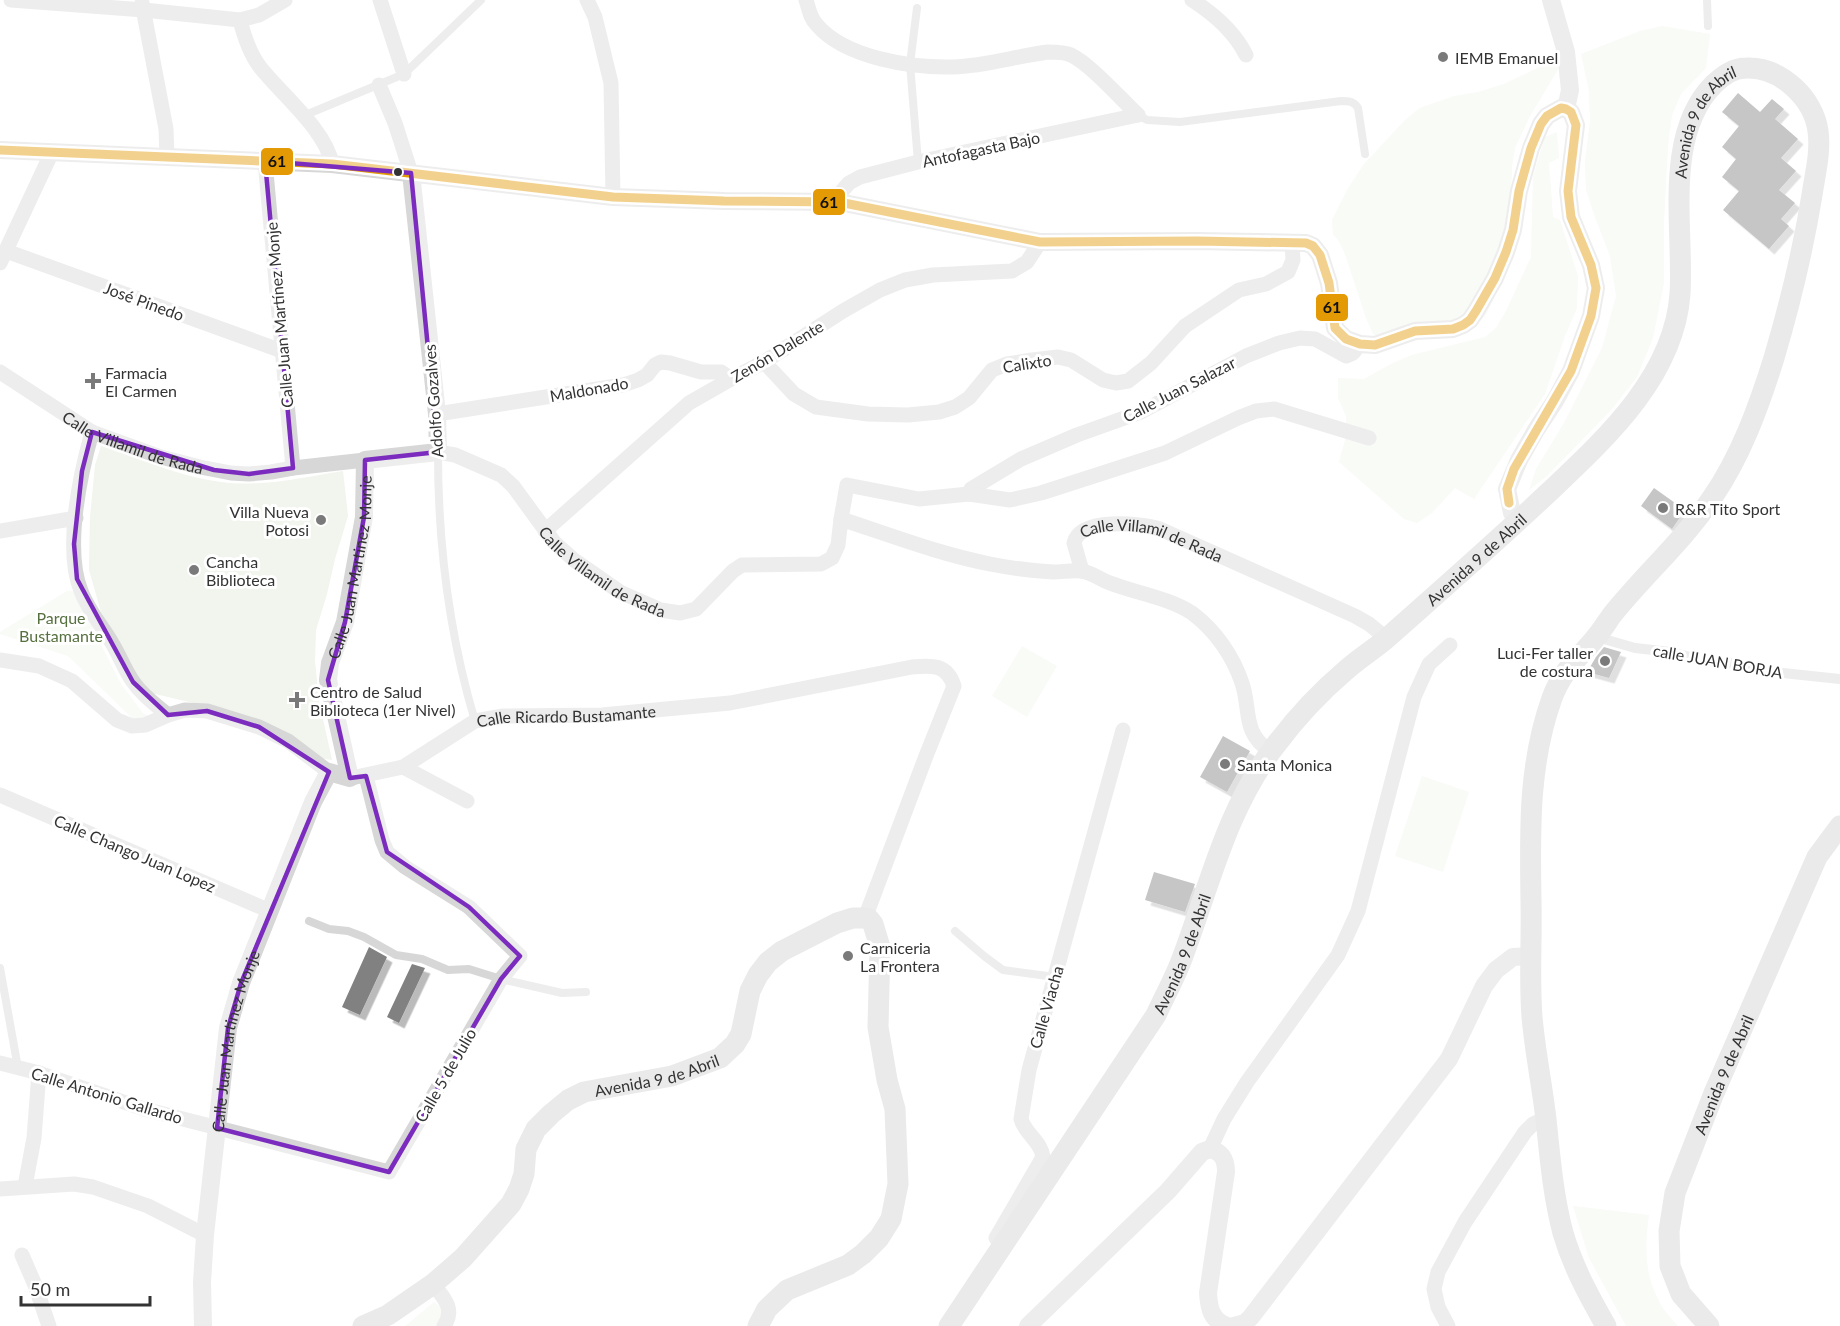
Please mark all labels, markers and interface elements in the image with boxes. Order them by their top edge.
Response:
place label: IEMB Emanuel [1455,48,1558,67]
marker: IEMB Emanuel [1436,50,1450,64]
street label: Avenida 9 de Abril [1670,61,1738,179]
street label: Antofagasta Bajo [920,127,1042,171]
line badge: 61 [260,147,294,176]
text: 61 [268,151,286,170]
unlabelled marker [392,166,404,178]
line badge: 61 [812,188,846,216]
text: 61 [820,192,838,211]
street label: Calle Juan Martínez Monje [261,221,297,409]
street label: José Pinedo [101,278,187,324]
line badge: 61 [1315,293,1349,322]
text: 61 [1323,297,1341,316]
street label: Zenón Dalente [728,316,826,386]
street label: Adolfo Gozalves [420,343,446,458]
street label: Calixto [1001,350,1053,376]
street label: Calle Juan Salazar [1119,352,1239,426]
place label: Farmacia El Carmen [105,363,177,400]
street label: Maldonado [548,373,630,405]
marker: Farmacia El Carmen [86,374,100,388]
street label: Calle Villamil de Rada [59,406,206,477]
street label: Calle Juan Martinez Monje [323,475,374,661]
place label: R&R Tito Sport [1675,499,1781,518]
marker: R&R Tito Sport [1656,501,1670,515]
place label: Villa Nueva Potosi [229,502,309,539]
street label: Avenida 9 de Abril [1422,509,1530,609]
marker: Villa Nueva Potosi [314,513,328,527]
street label: Calle Villamil de Rada [1076,514,1226,565]
street label: Calle Villamil de Rada [536,522,666,620]
place label: Cancha Biblioteca [206,552,275,589]
marker: Cancha Biblioteca [187,563,201,577]
park label: Parque Bustamante [19,608,103,645]
street label: calle JUAN BORJA [1652,640,1784,682]
place label: Luci-Fer taller de costura [1497,643,1593,680]
marker: Luci-Fer taller de costura [1598,654,1612,668]
place label: Centro de Salud Biblioteca (1er Nivel) [310,682,455,719]
marker: Centro de Salud Biblioteca (1er Nivel) [288,691,306,709]
street label: Calle Ricardo Bustamante [475,701,657,730]
place label: Santa Monica [1237,755,1332,774]
marker: Santa Monica [1218,757,1232,771]
street label: Calle Chango Juan Lopez [51,810,219,896]
street label: Avenida 9 de Abril [1148,891,1214,1017]
place label: Carniceria La Frontera [860,938,940,975]
street label: Calle Juan Martinez Monje [207,947,263,1133]
marker: Carniceria La Frontera [841,949,855,963]
street label: Calle Viacha [1025,963,1067,1051]
street label: Avenida 9 de Abril [1689,1012,1757,1137]
street label: Calle 5 de Julio [410,1025,480,1125]
street label: Avenida 9 de Abril [593,1050,722,1099]
street label: Calle Antonio Gallardo [29,1063,185,1127]
scale bar [21,1269,150,1307]
text: 50 m [30,1278,70,1300]

